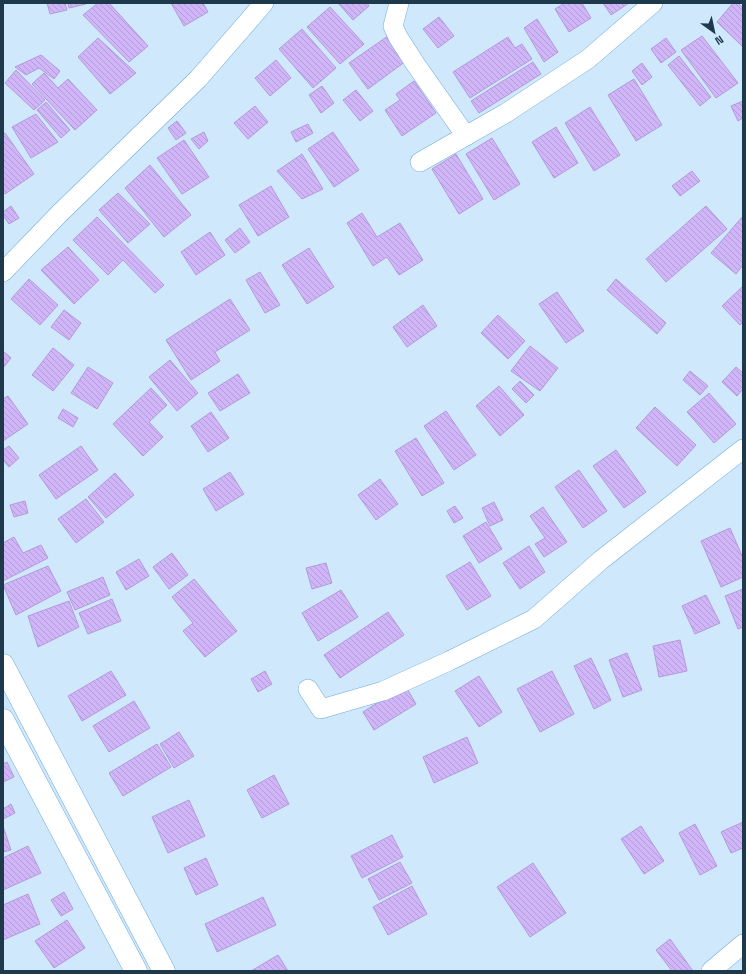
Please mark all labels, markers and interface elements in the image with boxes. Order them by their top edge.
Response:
north arrow [694,12,734,52]
text: N [713,33,726,48]

